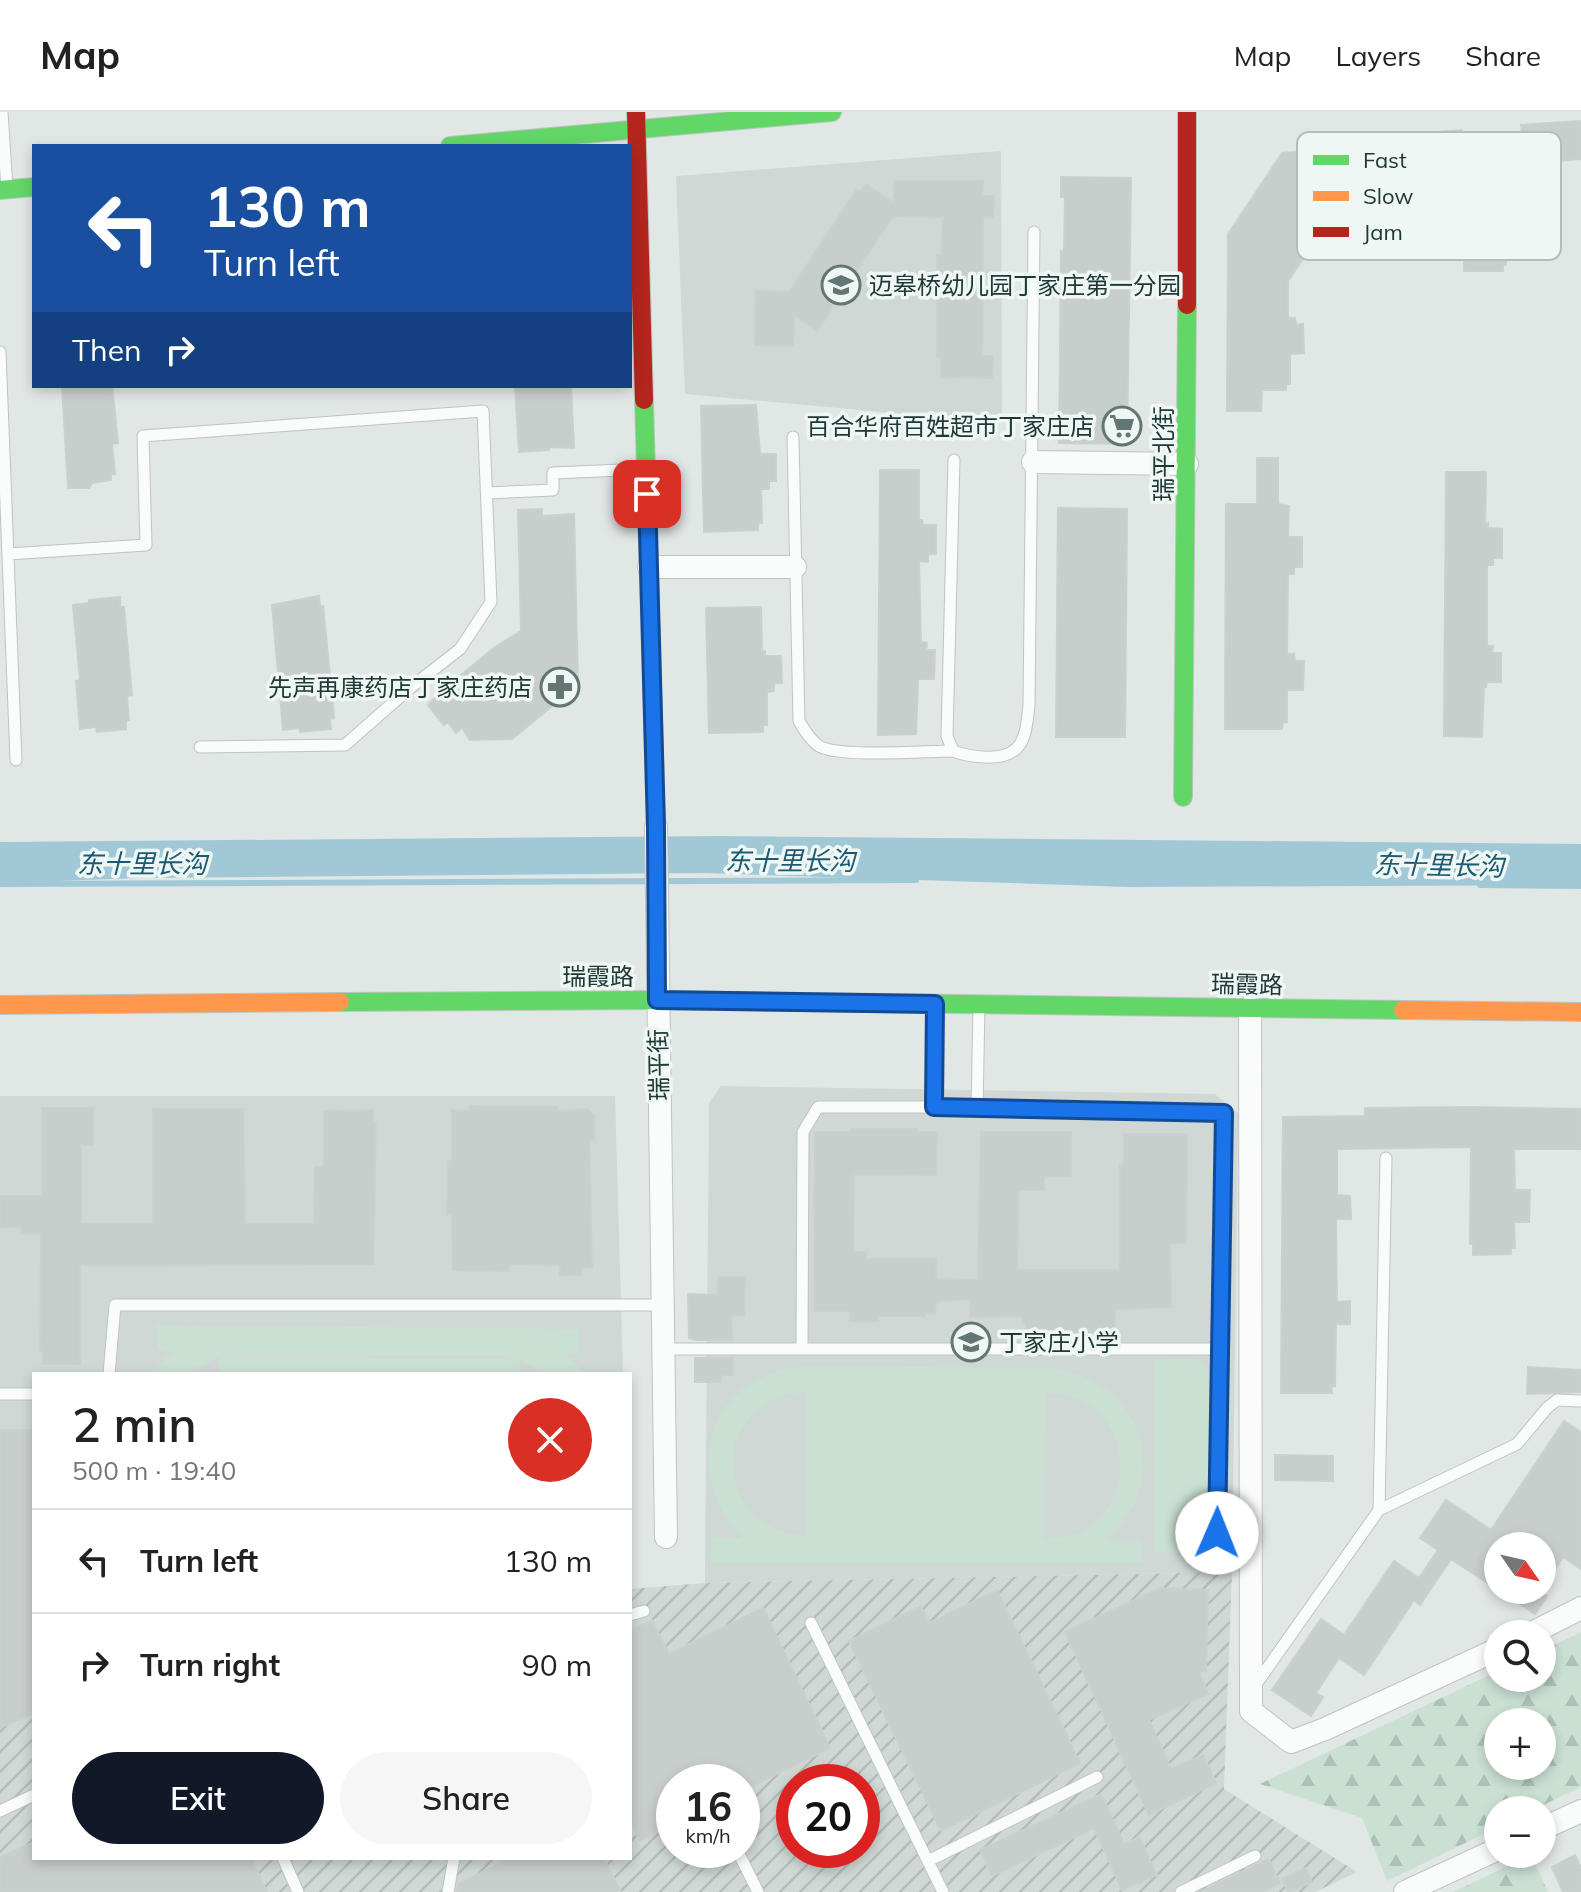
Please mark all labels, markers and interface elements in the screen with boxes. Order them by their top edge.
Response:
text: Map [40,31,120,79]
text: Map [1234,38,1291,73]
text: Layers [1335,38,1421,73]
text: Share [1465,38,1541,73]
legend [1297,132,1561,260]
text: Fast [1363,146,1407,174]
text: 130 m [204,171,371,241]
icon: left [72,176,176,280]
text: Slow [1363,182,1413,210]
text: Jam [1363,218,1403,246]
text: Turn left [204,240,340,285]
school or university icon: 迈皋桥幼儿园丁家庄第一分园 [820,264,862,306]
place label: 迈皋桥幼儿园丁家庄第一分园 [869,270,1181,300]
icon: right [158,328,202,372]
text: Then [72,331,142,369]
supermarket icon: 百合华府百姓超市丁家庄店 [1101,405,1143,447]
street label: 瑞平北街 [1148,406,1178,502]
place label: 百合华府百姓超市丁家庄店 [806,411,1094,441]
pin [613,460,681,528]
icon: arrive [625,472,669,516]
pharmacy icon: 先声再康药店丁家庄药店 [539,666,581,708]
place label: 先声再康药店丁家庄药店 [268,672,532,702]
water label: 东十里长沟 [725,844,858,877]
water label: 东十里长沟 [77,847,210,880]
water label: 东十里长沟 [1374,847,1507,883]
street label: 瑞霞路 [562,961,634,991]
street label: 瑞霞路 [1211,968,1283,1000]
street label: 瑞平街 [642,1029,674,1101]
school or university icon: 丁家庄小学 [950,1321,992,1363]
place label: 丁家庄小学 [999,1327,1119,1357]
text: 2 min [72,1394,197,1454]
button: close [508,1398,592,1482]
text: 500 m · 19:40 [72,1454,236,1487]
position arrow [1175,1491,1259,1575]
north arrow [1484,1532,1556,1604]
map controls [1484,1532,1556,1868]
icon: left [72,1539,116,1583]
text: Turn left [140,1542,258,1580]
text: 130 m [504,1542,592,1580]
button: search [1484,1620,1556,1692]
icon: right [72,1643,116,1687]
text: Turn right [140,1646,280,1684]
text: 90 m [522,1646,592,1684]
button: + [1484,1708,1556,1780]
button: Exit [72,1752,324,1844]
button: Share [340,1752,592,1844]
speed limit sign: 20 [776,1764,880,1868]
text: 16 [684,1781,732,1831]
button: − [1484,1796,1556,1868]
text: km/h [685,1823,731,1848]

